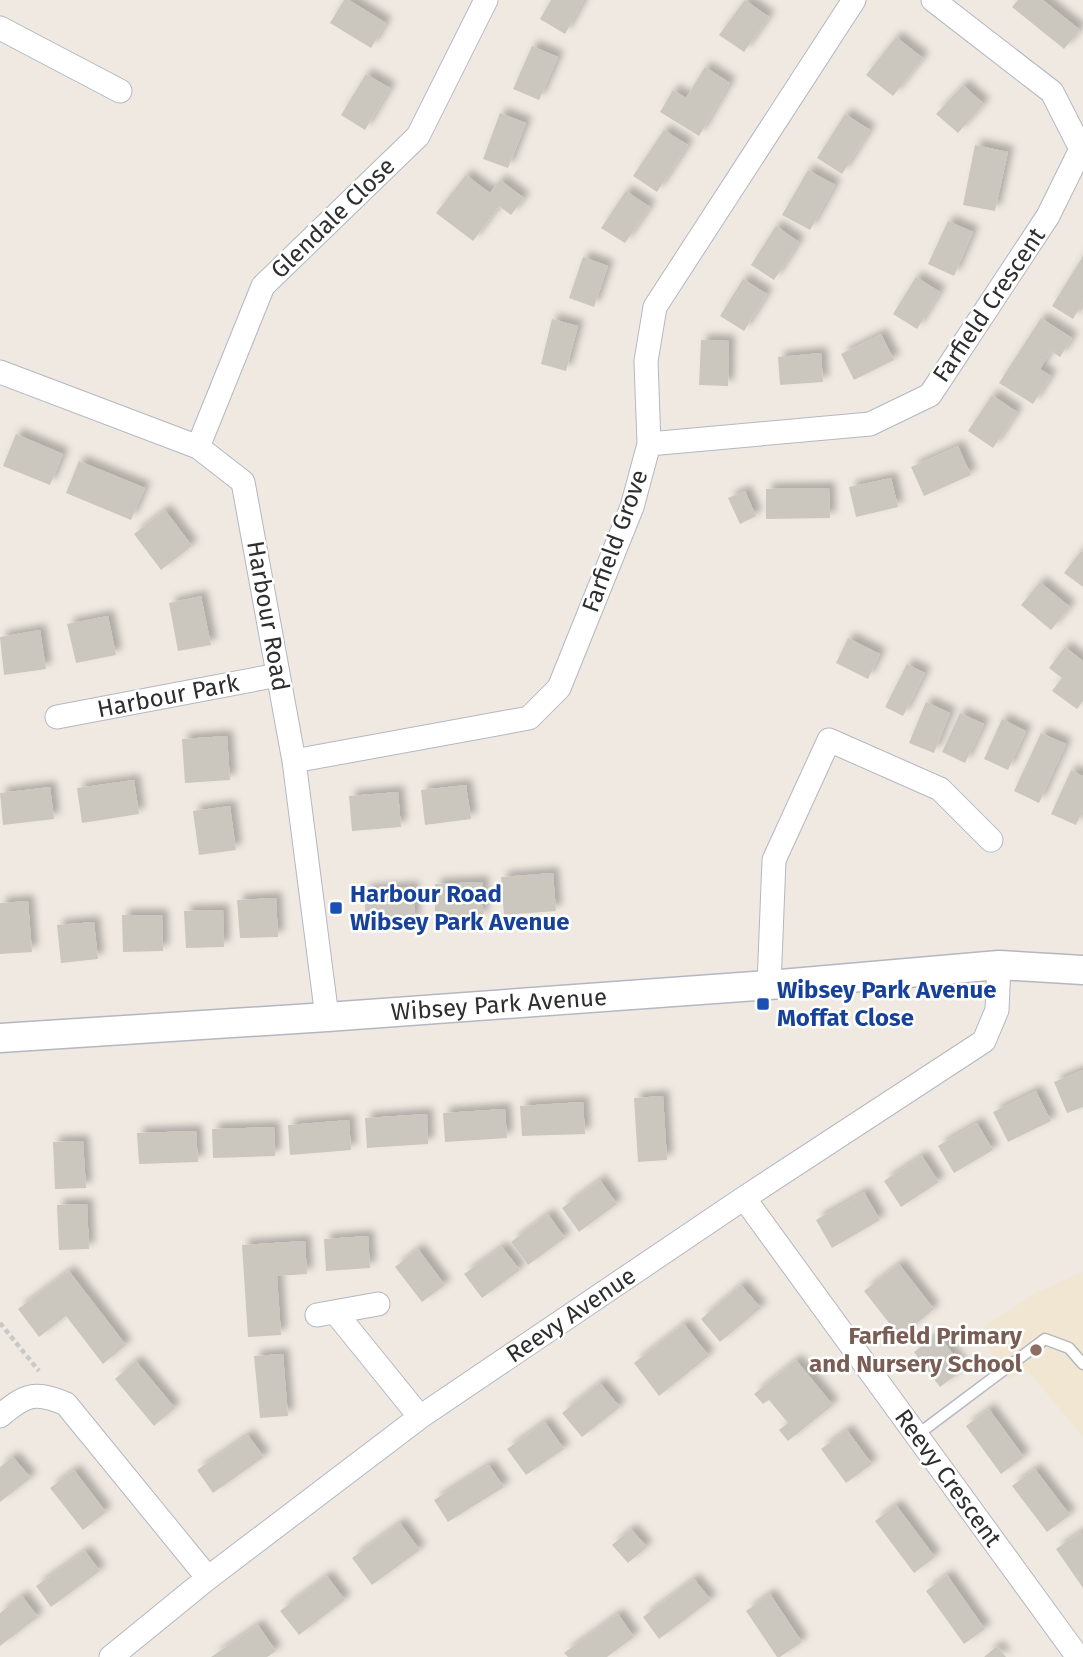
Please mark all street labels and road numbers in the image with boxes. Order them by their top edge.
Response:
street label: Glendale Close [265,152,401,284]
street label: Farfield Crescent [927,222,1051,387]
street label: Farfield Grove [576,466,654,616]
street label: Harbour Road [241,539,295,693]
street label: Harbour Park [95,668,242,723]
street label: Wibsey Park Avenue [390,983,608,1026]
street label: Reevy Avenue [501,1261,641,1369]
street label: Reevy Crescent [889,1404,1007,1552]

